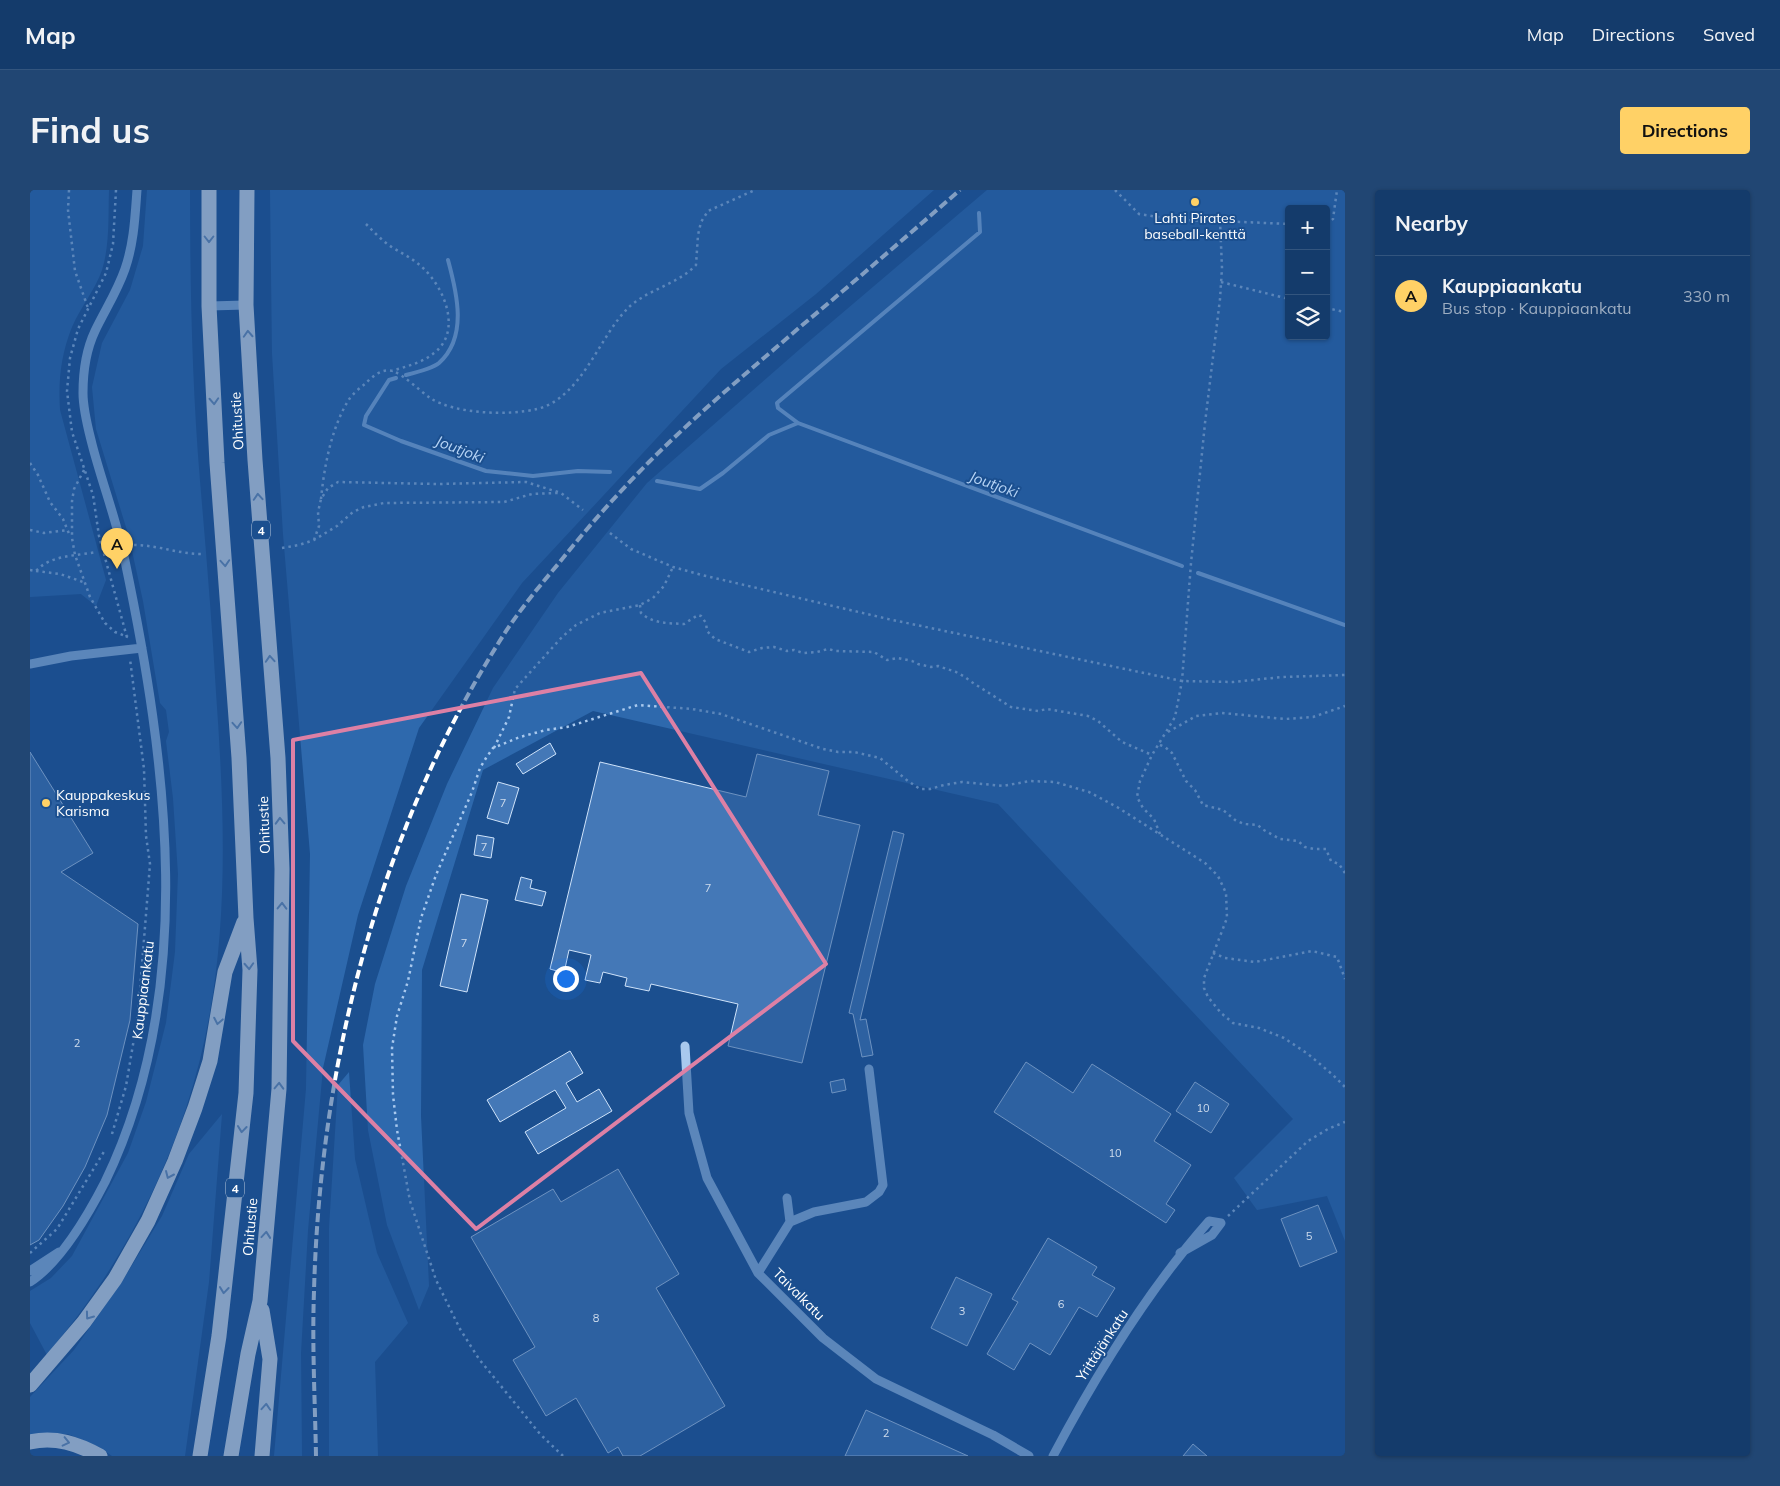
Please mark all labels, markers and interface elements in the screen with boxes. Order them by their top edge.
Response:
text: Map [25,20,76,50]
text: Map [1527,23,1564,46]
text: Directions [1592,23,1675,46]
text: Saved [1703,23,1755,46]
button: Directions [1620,107,1750,154]
text: Find us [30,108,150,152]
marker: Lahti Pirates baseball-kenttä [1189,196,1201,208]
map controls [1285,205,1330,340]
button: + [1285,205,1330,250]
place label: Lahti Pirates baseball-kenttä [1144,209,1246,243]
text: Nearby [1395,210,1468,236]
one-way arrow [204,235,214,243]
button: − [1285,250,1330,295]
text: Kauppiaankatu [1442,274,1582,298]
text: A [1405,286,1417,306]
text: 330 m [1683,286,1730,306]
button: layers [1285,295,1330,340]
text: Bus stop · Kauppiaankatu [1442,298,1632,318]
one-way arrow [242,330,253,338]
street label: Ohitustie [226,392,248,450]
one-way arrow [208,397,219,405]
water label: Joutjoki [431,430,488,467]
water label: Joutjoki [965,466,1022,502]
one-way arrow [253,492,264,500]
road number: 4 [252,520,270,540]
pin: A [101,528,133,569]
one-way arrow [219,560,230,568]
one-way arrow [265,654,276,662]
one-way arrow [231,722,242,730]
place label: Kauppakeskus Karisma [56,786,150,820]
street label: Ohitustie [254,796,274,854]
house number: 7 [500,796,506,810]
marker: Kauppakeskus Karisma [40,797,52,809]
one-way arrow [275,817,286,825]
house number: 7 [481,840,487,854]
house number: 7 [705,881,711,895]
one-way arrow [276,902,287,910]
house number: 7 [461,936,467,950]
street label: Kauppiaankatu [128,940,158,1040]
one-way arrow [244,963,255,971]
your location [553,966,579,992]
one-way arrow [213,1016,223,1025]
house number: 2 [74,1036,81,1050]
one-way arrow [273,1082,284,1090]
house number: 10 [1196,1101,1210,1115]
one-way arrow [237,1125,248,1133]
house number: 10 [1108,1146,1122,1160]
one-way arrow [164,1170,175,1179]
road number: 4 [226,1178,244,1198]
street label: Ohitustie [239,1197,261,1257]
house number: 5 [1306,1229,1313,1243]
one-way arrow [260,1231,271,1239]
street label: Taivalkatu [769,1264,829,1324]
one-way arrow [219,1287,230,1295]
house number: 6 [1058,1297,1065,1311]
house number: 3 [959,1304,965,1318]
street label: Yrittäjänkatu [1071,1306,1132,1385]
one-way arrow [86,1310,95,1320]
house number: 8 [593,1311,600,1325]
one-way arrow [260,1403,271,1411]
house number: 2 [883,1426,890,1440]
one-way arrow [62,1436,71,1447]

